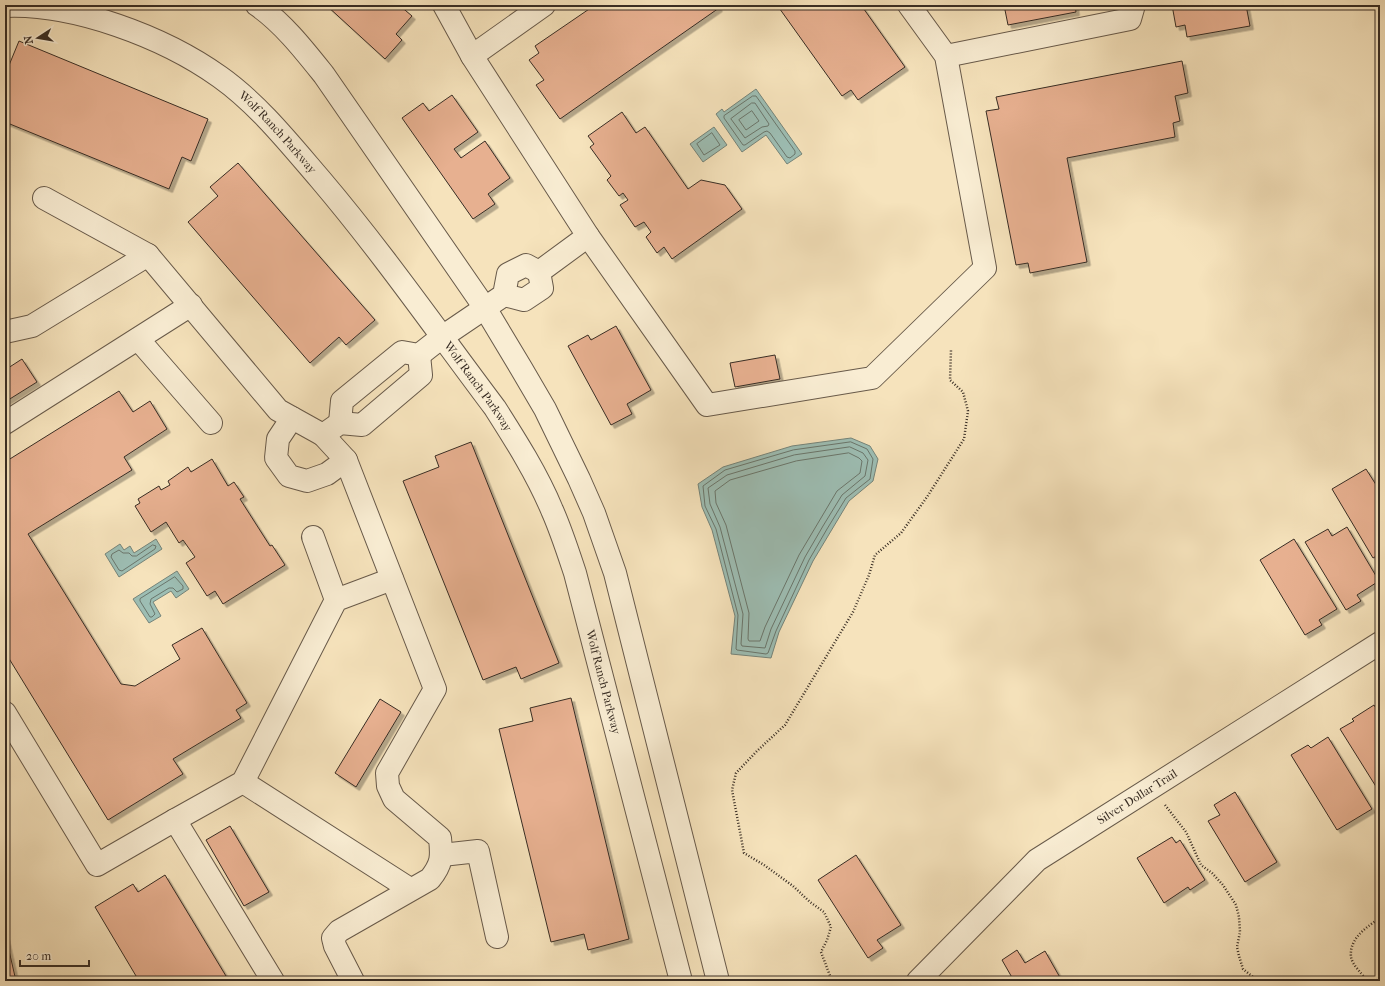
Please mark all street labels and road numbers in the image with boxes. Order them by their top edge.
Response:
street label: Wolf Ranch Parkway [235,88,320,177]
street label: Wolf Ranch Parkway [440,338,515,434]
street label: Wolf Ranch Parkway [583,627,624,736]
street label: Silver Dollar Trail [1094,766,1180,827]

